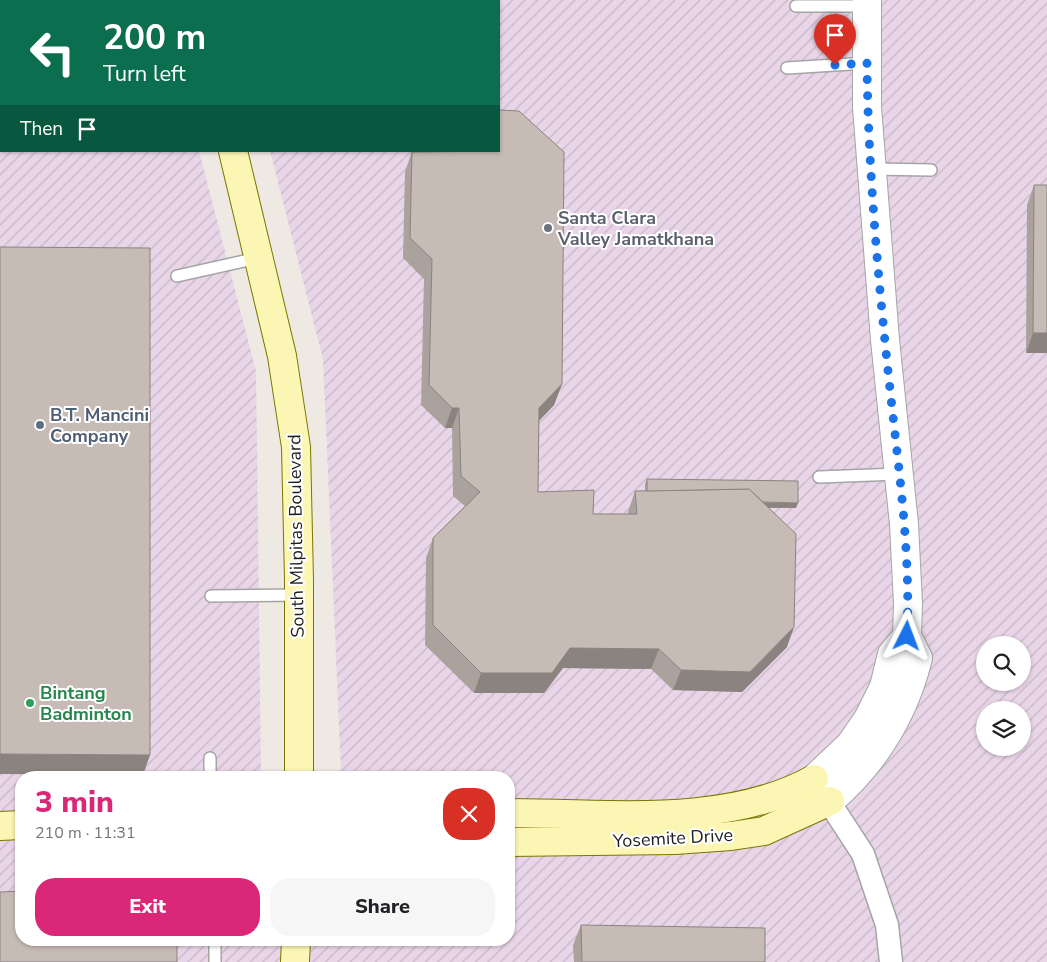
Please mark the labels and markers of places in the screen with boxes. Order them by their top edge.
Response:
pin [814,14,856,65]
place label: Santa Clara Valley Jamatkhana [557,206,714,251]
marker: Santa Clara Valley Jamatkhana [542,222,554,234]
place label: B.T. Mancini Company [50,403,149,448]
marker: B.T. Mancini Company [34,419,46,431]
place label: Bintang Badminton [40,681,132,726]
marker: Bintang Badminton [24,697,36,709]

